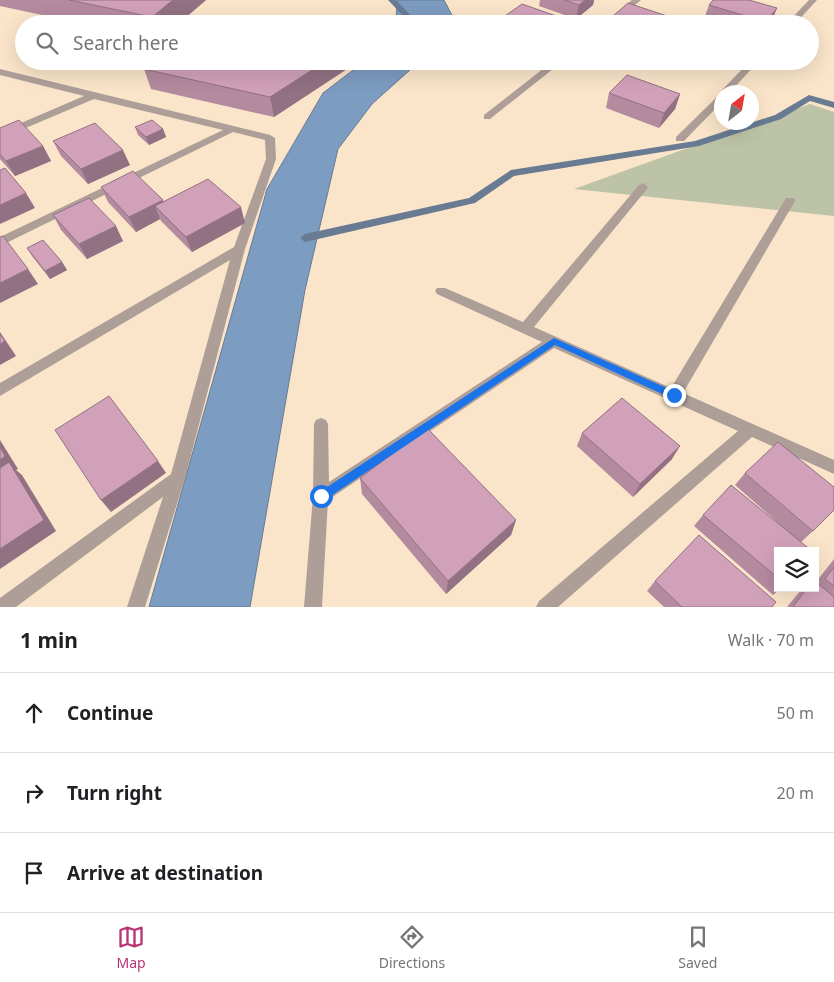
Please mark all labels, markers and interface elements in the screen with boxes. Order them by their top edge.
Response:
search box [15,15,819,70]
icon: search [33,29,61,57]
text: Search here [73,30,179,56]
north arrow [714,85,759,130]
route end [663,384,686,407]
route start [310,485,333,508]
map controls [774,547,819,592]
button: layers [774,547,819,592]
text: 1 min [20,626,78,654]
text: Walk · 70 m [728,629,814,651]
icon: ahead [20,699,48,727]
text: Continue [67,700,153,726]
text: 50 m [777,702,814,724]
icon: right [20,779,48,807]
text: Turn right [67,780,162,806]
text: 20 m [777,782,814,804]
icon: arrive [20,859,48,887]
text: Arrive at destination [67,860,263,886]
tab: Map [117,923,146,972]
tab: Directions [379,923,445,972]
tab: Saved [678,923,717,972]

